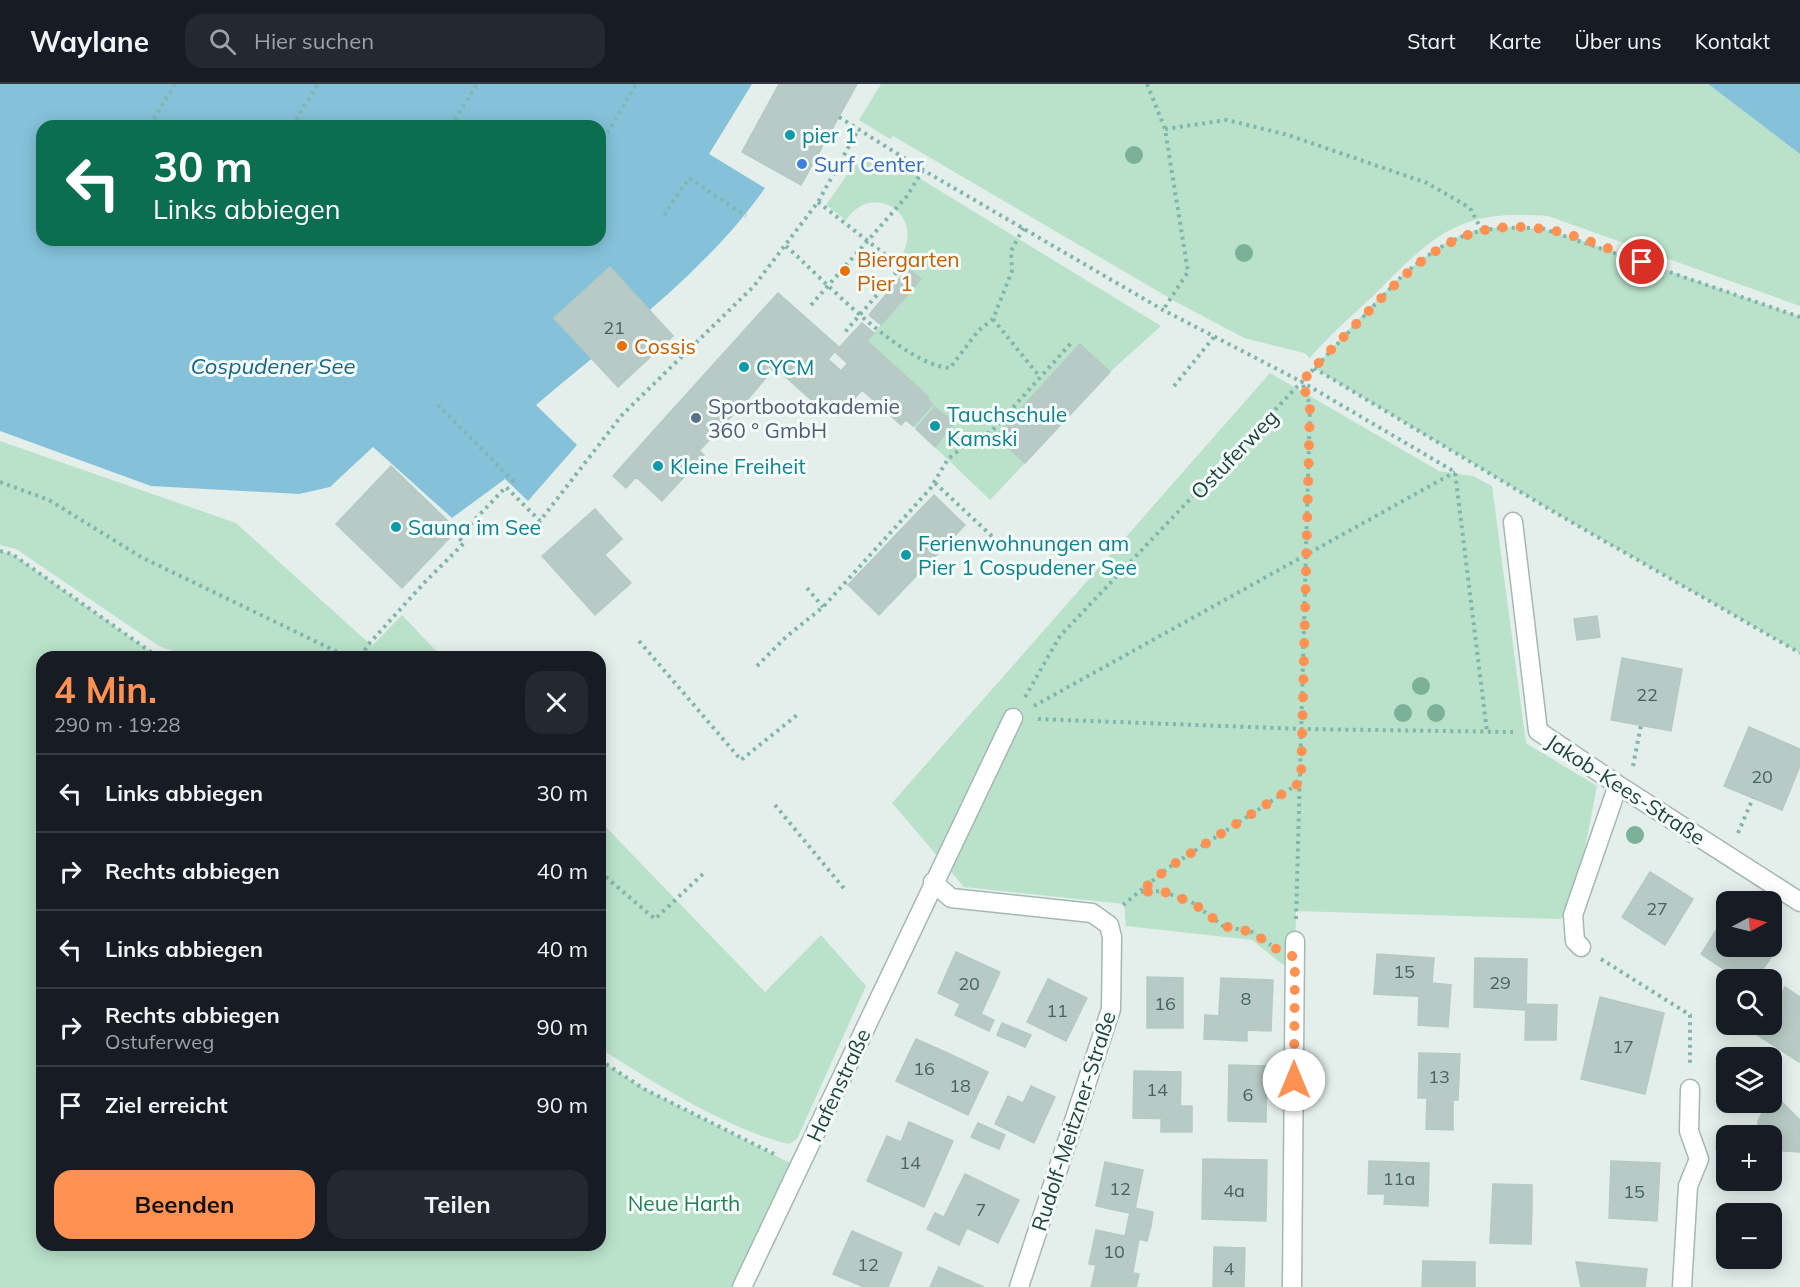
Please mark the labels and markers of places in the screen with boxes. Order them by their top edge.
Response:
place label: pier 1 [802,122,857,148]
marker: pier 1 [783,128,797,142]
place label: Surf Center [814,151,924,177]
marker: Surf Center [795,157,809,171]
pin [1616,236,1667,287]
place label: Biergarten Pier 1 [857,246,960,296]
marker: Biergarten Pier 1 [838,264,852,278]
place label: Cossis [634,333,696,359]
marker: Cossis [615,339,629,353]
place label: CYCM [756,354,814,380]
marker: CYCM [737,360,751,374]
place label: Sportbootakademie 360 ° GmbH [708,393,900,443]
place label: Tauchschule Kamski [947,401,1067,451]
marker: Sportbootakademie 360 ° GmbH [689,411,703,425]
marker: Tauchschule Kamski [928,419,942,433]
place label: Kleine Freiheit [670,453,806,479]
marker: Kleine Freiheit [651,459,665,473]
place label: Sauna im See [408,514,541,540]
marker: Sauna im See [389,520,403,534]
place label: Ferienwohnungen am Pier 1 Cospudener See [918,530,1137,580]
marker: Ferienwohnungen am Pier 1 Cospudener See [899,548,913,562]

